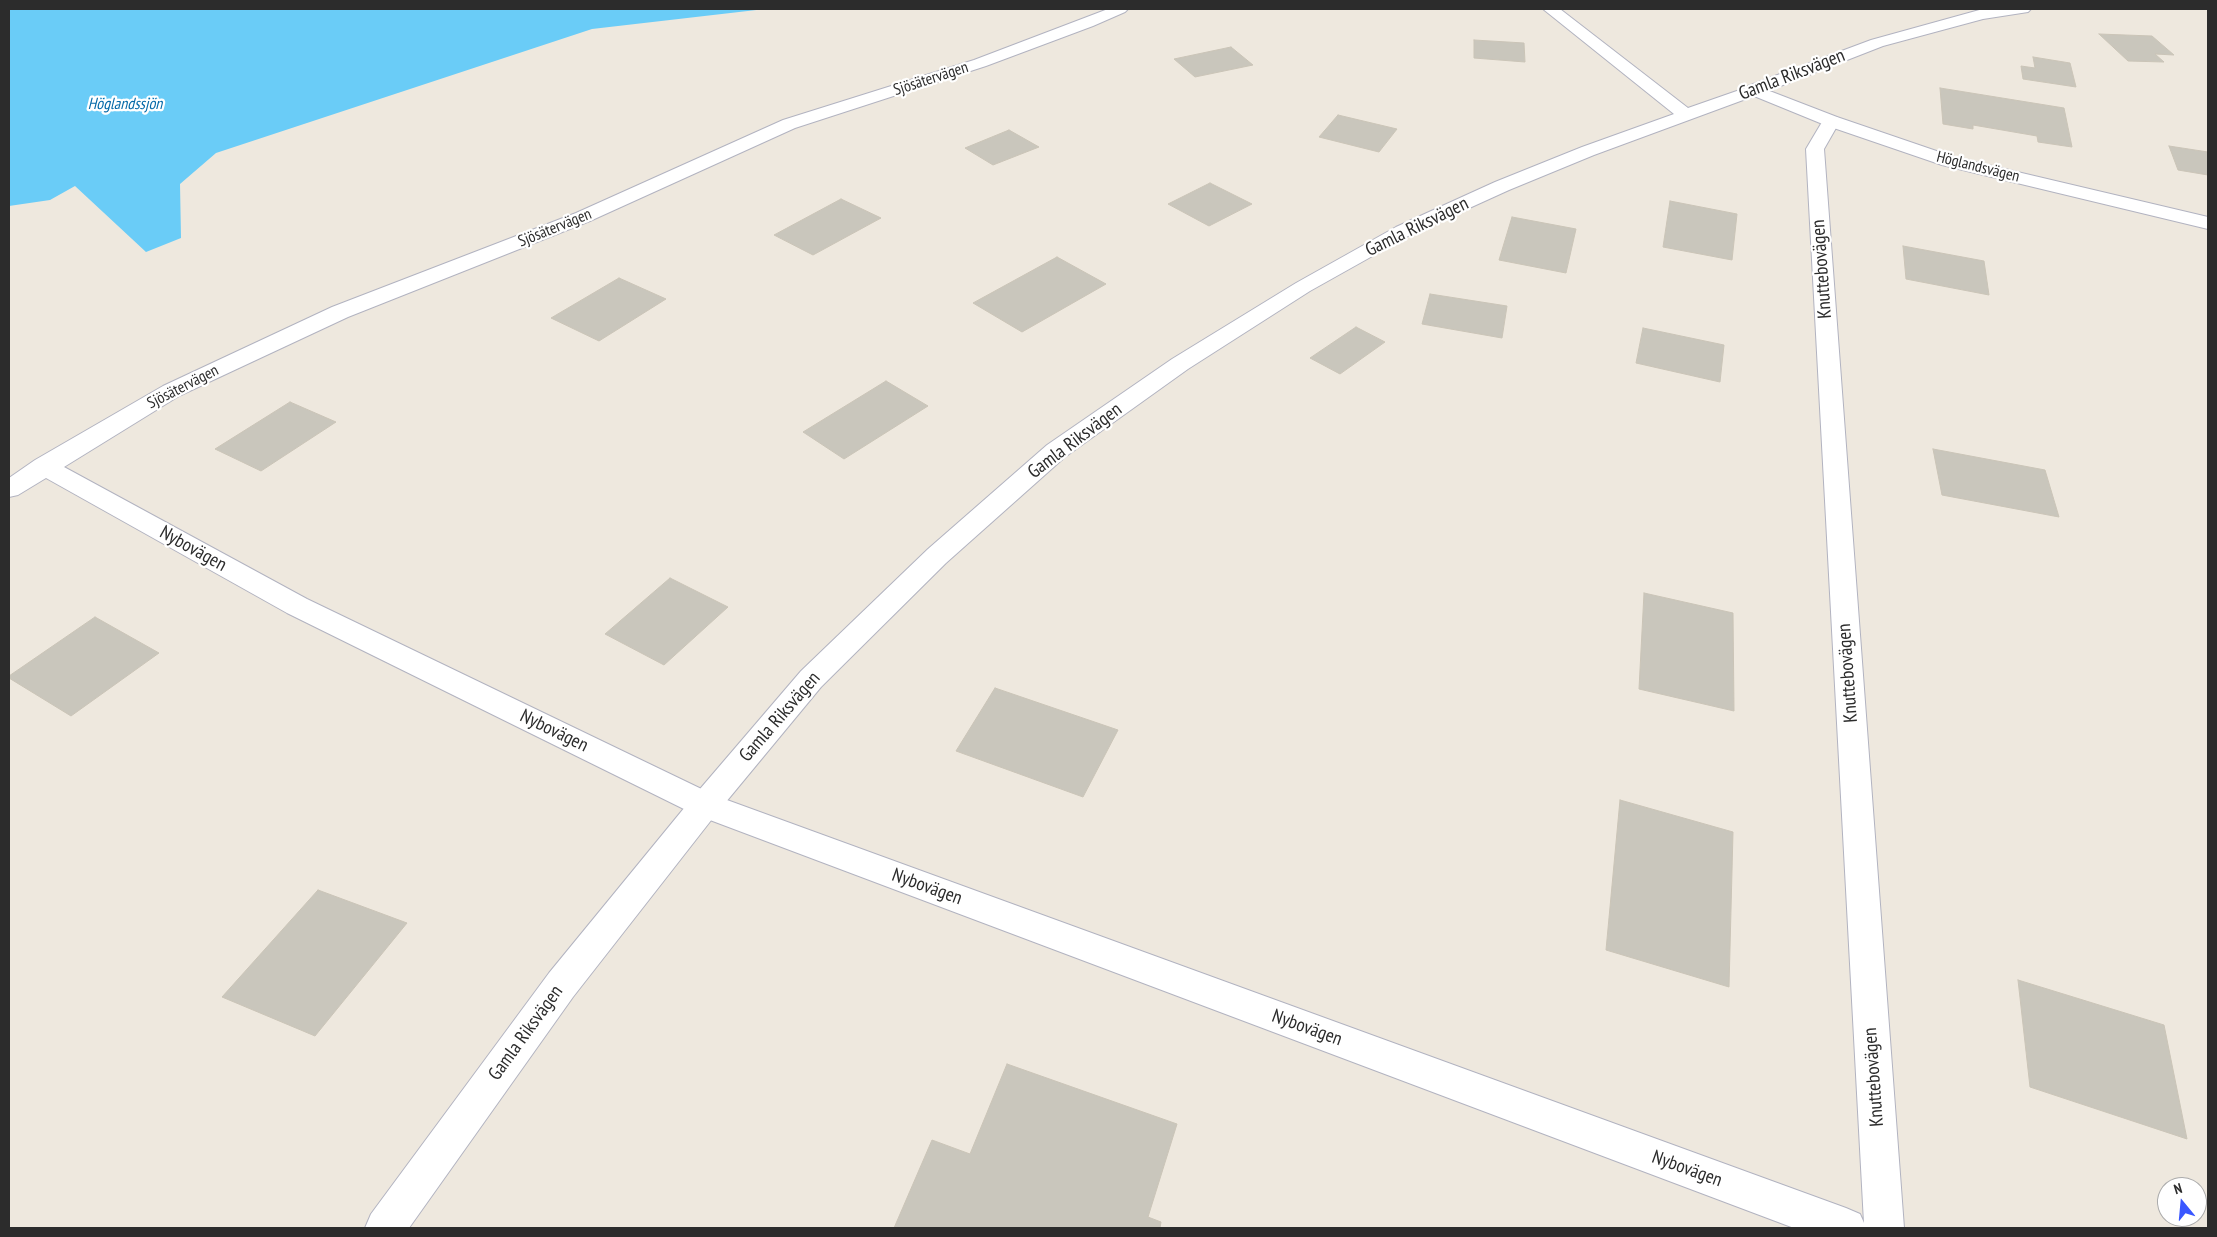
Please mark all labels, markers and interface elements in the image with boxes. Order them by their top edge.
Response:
street label: Gamla Riksvägen [1736,44,1848,106]
street label: Sjösätervägen [891,58,971,100]
water label: Höglandssjön [88,94,162,114]
street label: Höglandsvägen [1934,147,2022,187]
street label: Gamla Riksvägen [1362,192,1472,262]
street label: Sjösätervägen [516,205,594,251]
street label: Knuttebovägen [1807,219,1837,319]
street label: Sjösätervägen [144,361,222,413]
street label: Gamla Riksvägen [1024,398,1126,484]
street label: Nybovägen [156,521,230,577]
street label: Knuttebovägen [1833,623,1863,723]
street label: Gamla Riksvägen [735,667,825,767]
street label: Nybovägen [516,705,592,757]
street label: Nybovägen [889,864,965,910]
street label: Gamla Riksvägen [484,981,568,1085]
street label: Nybovägen [1269,1005,1345,1051]
street label: Knuttebovägen [1859,1027,1889,1127]
street label: Nybovägen [1649,1146,1725,1192]
north arrow [2157,1177,2207,1227]
text: N [2172,1179,2184,1198]

